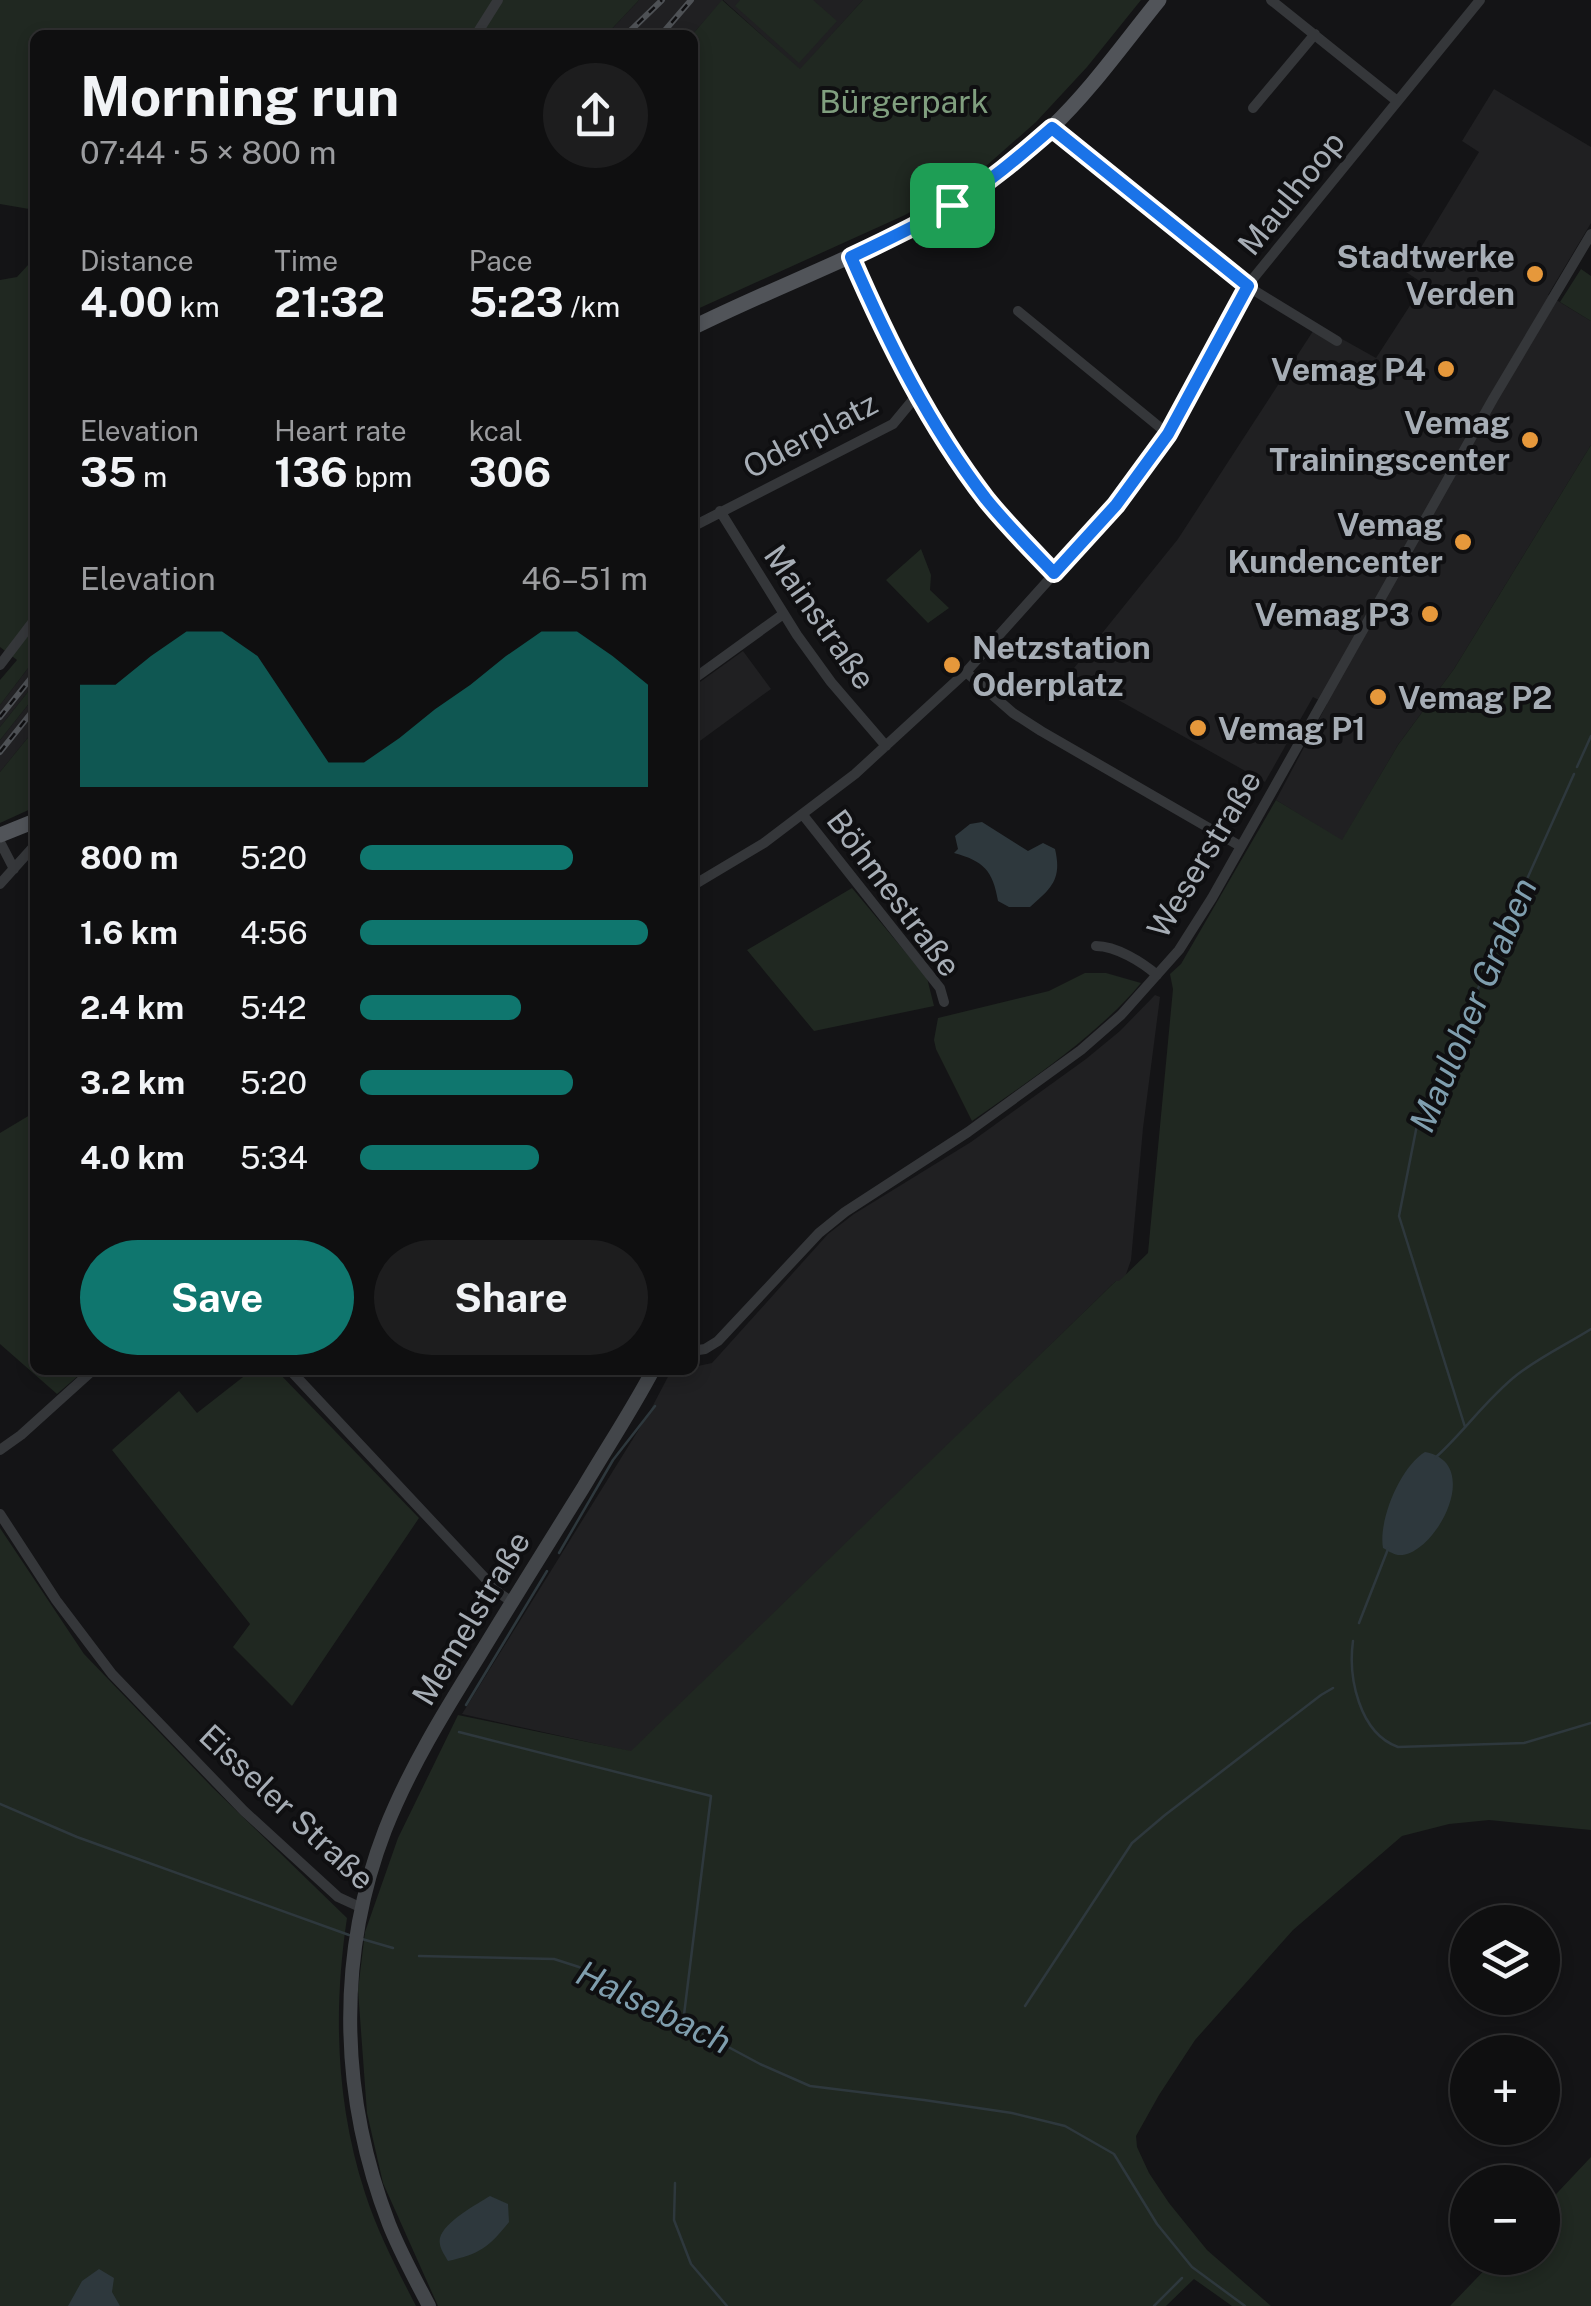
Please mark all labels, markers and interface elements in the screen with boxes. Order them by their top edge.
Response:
button: share [543,63,648,168]
text: Morning run [80,64,399,128]
park label: Bürgerpark [819,83,989,120]
street label: Maulhoop [1230,124,1352,262]
text: 07:44 · 5 × 800 m [80,134,336,171]
pin [910,163,995,248]
icon: arrive [925,178,980,233]
place label: Stadtwerke Verden [1337,238,1515,312]
text: Distance [80,244,194,277]
text: Time [274,244,338,277]
text: Pace [469,244,533,277]
marker: Stadtwerke Verden [1524,263,1546,285]
text: 4.00 [80,277,173,326]
text: 21:32 [274,277,385,326]
text: 5:23 [469,277,564,326]
text: km [173,290,220,323]
text: /km [564,290,620,323]
place label: Vemag P4 [1271,351,1426,388]
marker: Vemag P4 [1435,358,1457,380]
street label: Oderplatz [737,384,883,486]
place label: Vemag Trainingscenter [1269,404,1510,478]
text: Elevation [80,414,199,447]
text: Heart rate [274,414,407,447]
text: kcal [469,414,523,447]
marker: Vemag Trainingscenter [1519,429,1541,451]
text: 35 [80,447,136,496]
text: 136 [274,447,348,496]
text: 306 [469,447,551,496]
text: m [136,460,167,493]
text: bpm [348,460,412,493]
place label: Vemag Kundencenter [1227,506,1443,580]
marker: Vemag Kundencenter [1452,531,1474,553]
street label: Mainstraße [757,538,883,696]
text: Elevation [80,560,216,597]
text: 46–51 m [521,560,648,597]
place label: Vemag P3 [1255,596,1410,633]
marker: Vemag P3 [1419,603,1441,625]
place label: Netzstation Oderplatz [972,629,1151,703]
marker: Netzstation Oderplatz [941,654,963,676]
place label: Vemag P2 [1398,679,1552,716]
marker: Vemag P2 [1367,686,1389,708]
place label: Vemag P1 [1218,710,1366,747]
marker: Vemag P1 [1187,717,1209,739]
street label: Weserstraße [1140,764,1268,944]
street label: Böhmestraße [819,803,969,983]
text: 800 m [80,839,178,876]
text: 5:20 [240,839,307,876]
water label: Mauloher Graben [1401,872,1545,1138]
text: 1.6 km [80,914,178,951]
text: 4:56 [240,914,308,951]
text: 2.4 km [80,989,184,1026]
text: 5:42 [240,989,307,1026]
text: 3.2 km [80,1064,185,1101]
text: 5:20 [240,1064,307,1101]
text: 4.0 km [80,1139,185,1176]
text: 5:34 [240,1139,308,1176]
button: Save [80,1240,354,1355]
button: Share [374,1240,648,1355]
street label: Memelstraße [405,1524,537,1712]
street label: Eisseler Straße [192,1717,382,1897]
map controls [1450,1905,1560,2275]
button: layers [1450,1905,1560,2015]
water label: Halsebach [570,1952,738,2062]
button: + [1450,2035,1560,2145]
button: − [1450,2165,1560,2275]

